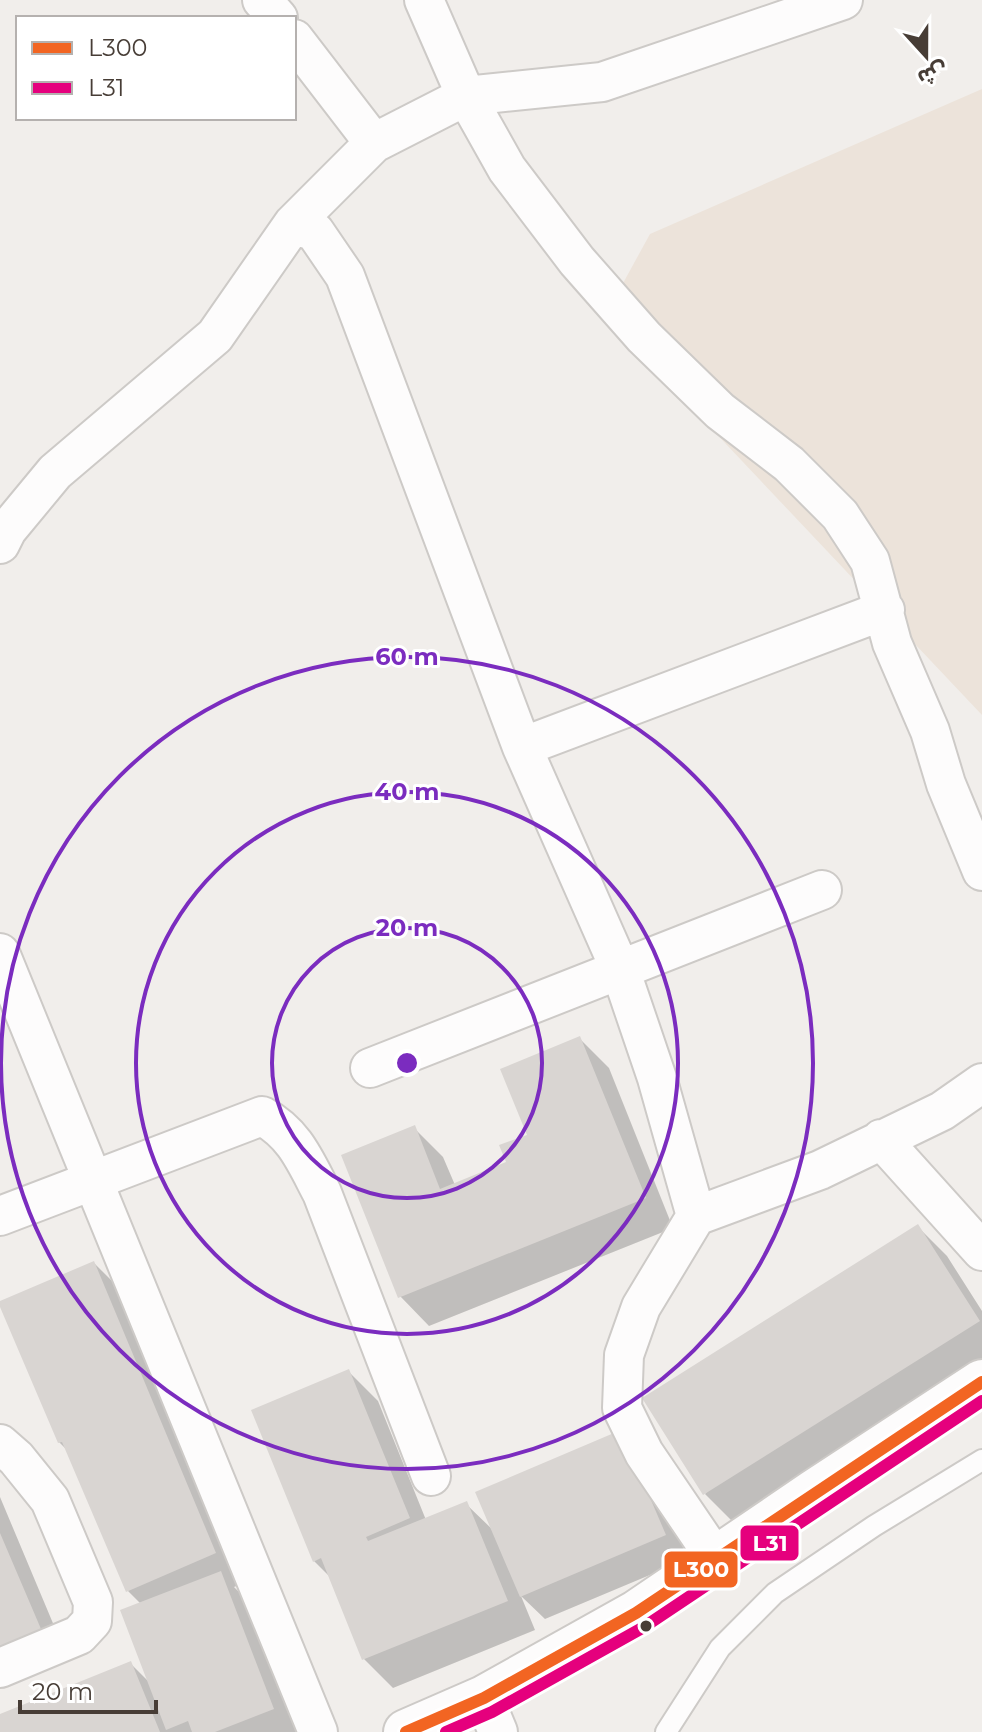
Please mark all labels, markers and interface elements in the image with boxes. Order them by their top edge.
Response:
legend [16,16,296,120]
north arrow [886,16,966,96]
text: L300 [88,33,147,62]
text: ش [914,56,952,92]
text: L31 [88,73,124,102]
text: 60 m [375,642,439,671]
text: 40 m [375,777,439,806]
text: 20 m [376,913,438,942]
centre of rings [393,1049,421,1077]
line badge: L31 [739,1524,800,1562]
text: L31 [752,1530,788,1557]
line badge: L300 [663,1550,739,1589]
text: L300 [673,1556,729,1583]
unlabelled marker [638,1618,654,1634]
scale bar [20,1664,156,1714]
text: 20 m [32,1677,93,1706]

